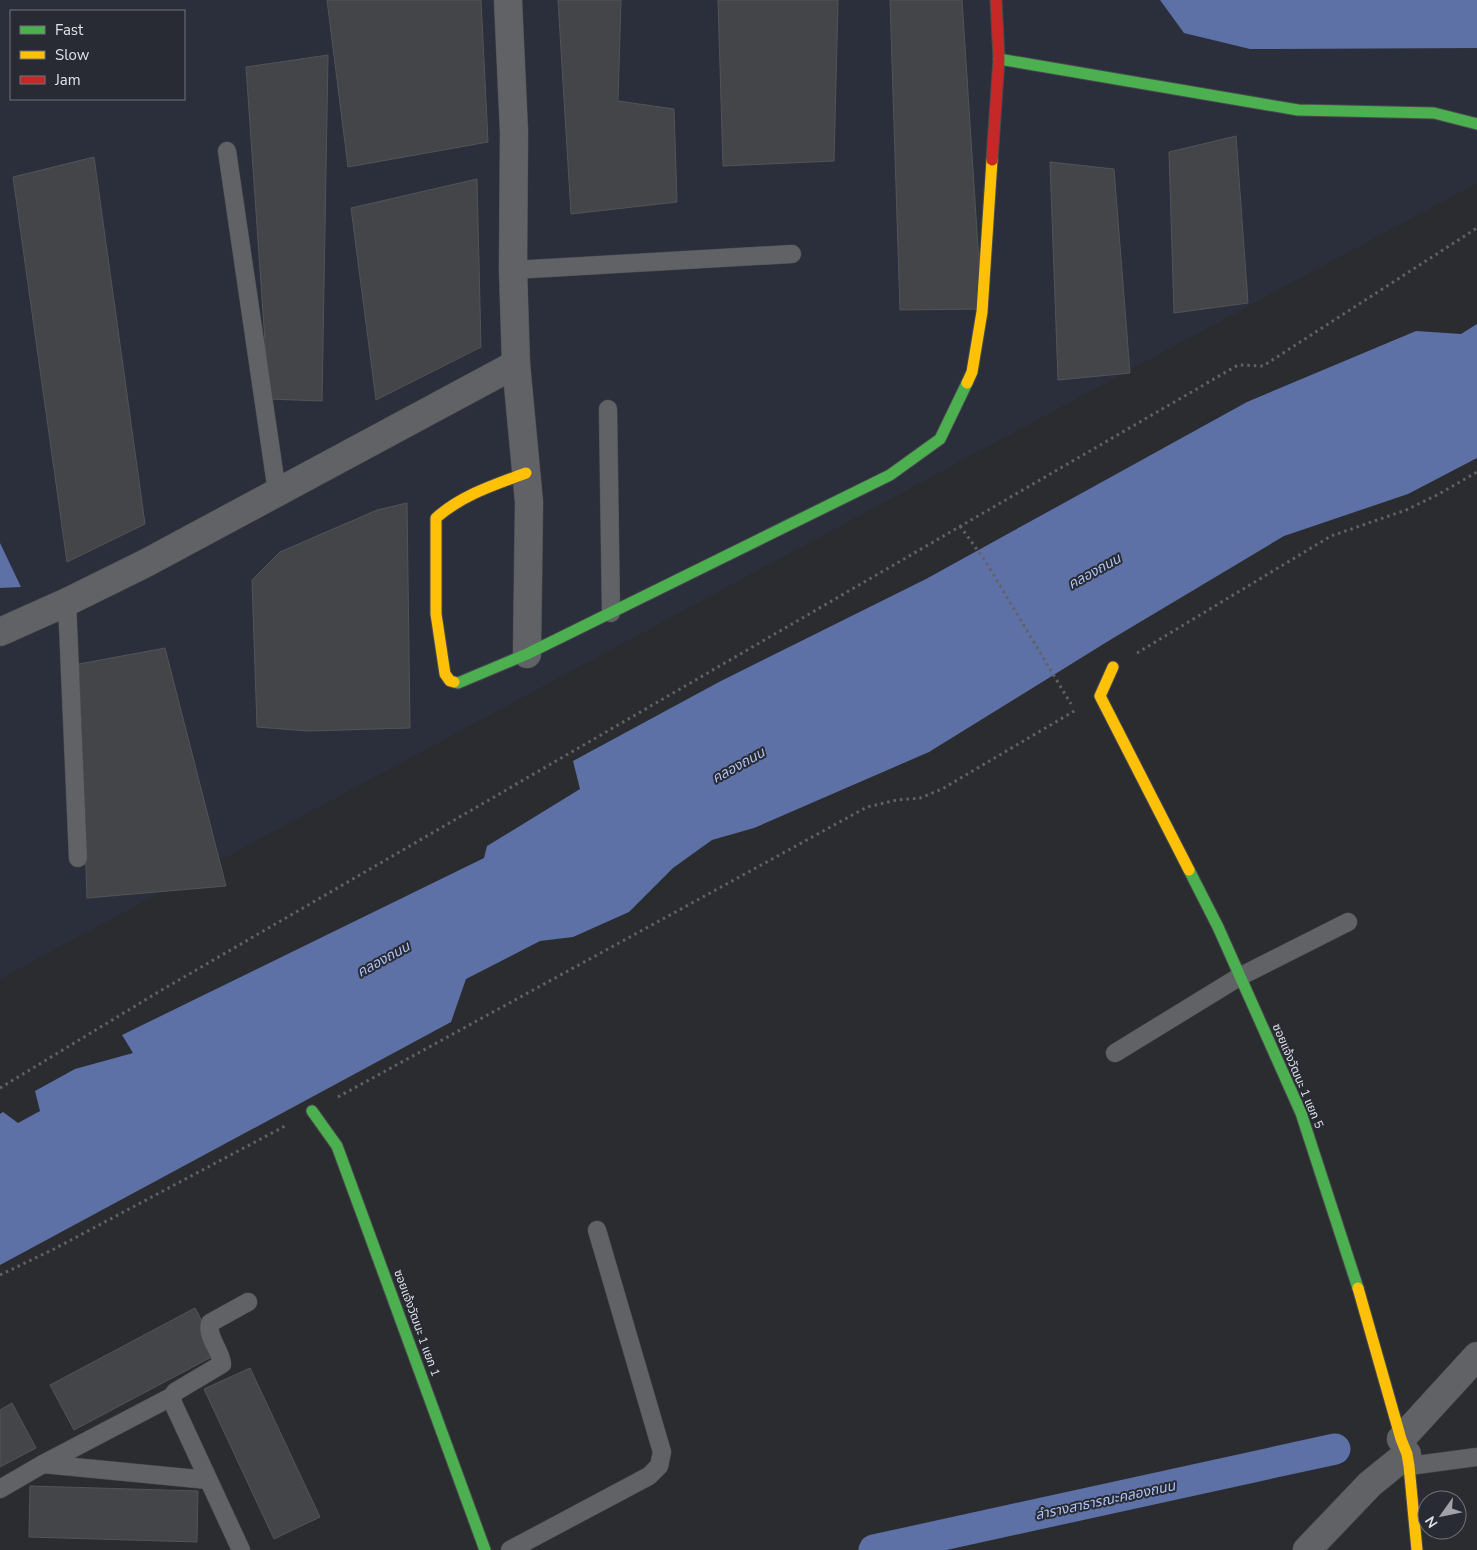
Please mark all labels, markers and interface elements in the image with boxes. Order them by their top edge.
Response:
legend [10,10,185,100]
text: Fast [55,20,84,40]
text: Slow [55,45,90,65]
text: Jam [54,70,81,90]
water label: คลองถนน [1064,548,1125,594]
water label: คลองถนน [708,742,769,788]
water label: คลองถนน [353,936,414,982]
street label: ซอยแจ้งวัฒนะ 1 แยก 5 [1269,1021,1327,1131]
street label: ซอยแจ้งวัฒนะ 1 แยก 1 [390,1267,444,1379]
water label: ลำรางสาธารณะคลองถนน [1033,1476,1178,1525]
north arrow [1417,1490,1467,1540]
text: N [1421,1512,1442,1531]

